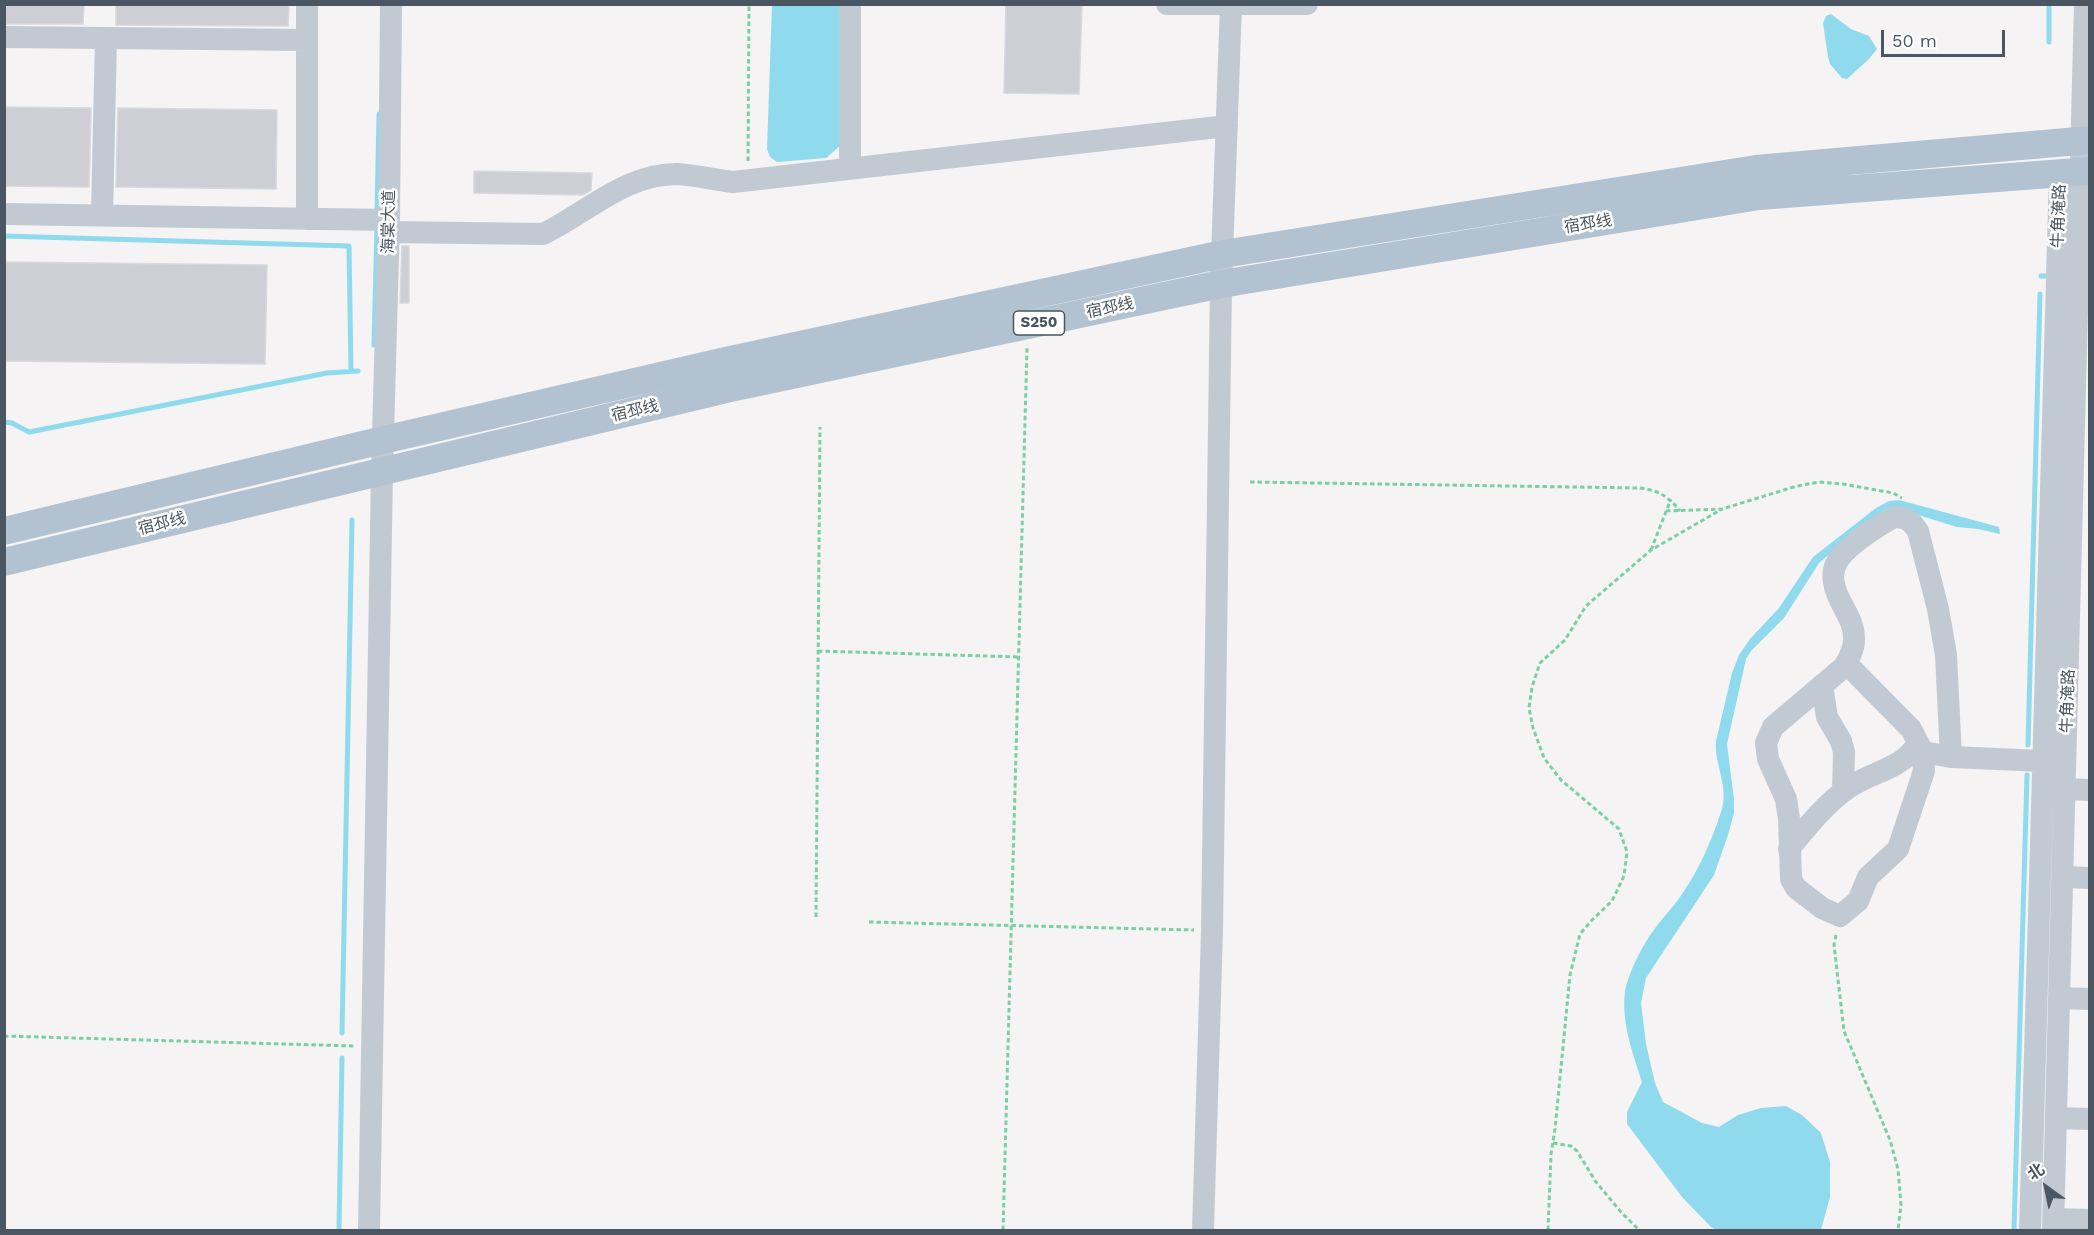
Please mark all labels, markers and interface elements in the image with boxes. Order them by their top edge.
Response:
scale bar [1884,18,2008,56]
text: 50 m [1892,30,1937,51]
street label: 牛角淹路 [2048,184,2070,248]
street label: 海棠大道 [379,190,399,254]
street label: 宿邳线 [1563,211,1613,237]
street label: 宿邳线 [1085,294,1135,322]
road number: S250 [1014,311,1064,335]
street label: 宿邳线 [609,396,661,426]
street label: 宿邳线 [136,509,188,539]
street label: 牛角淹路 [2057,669,2079,733]
north arrow [2016,1157,2076,1217]
text: 北 [2024,1159,2048,1184]

